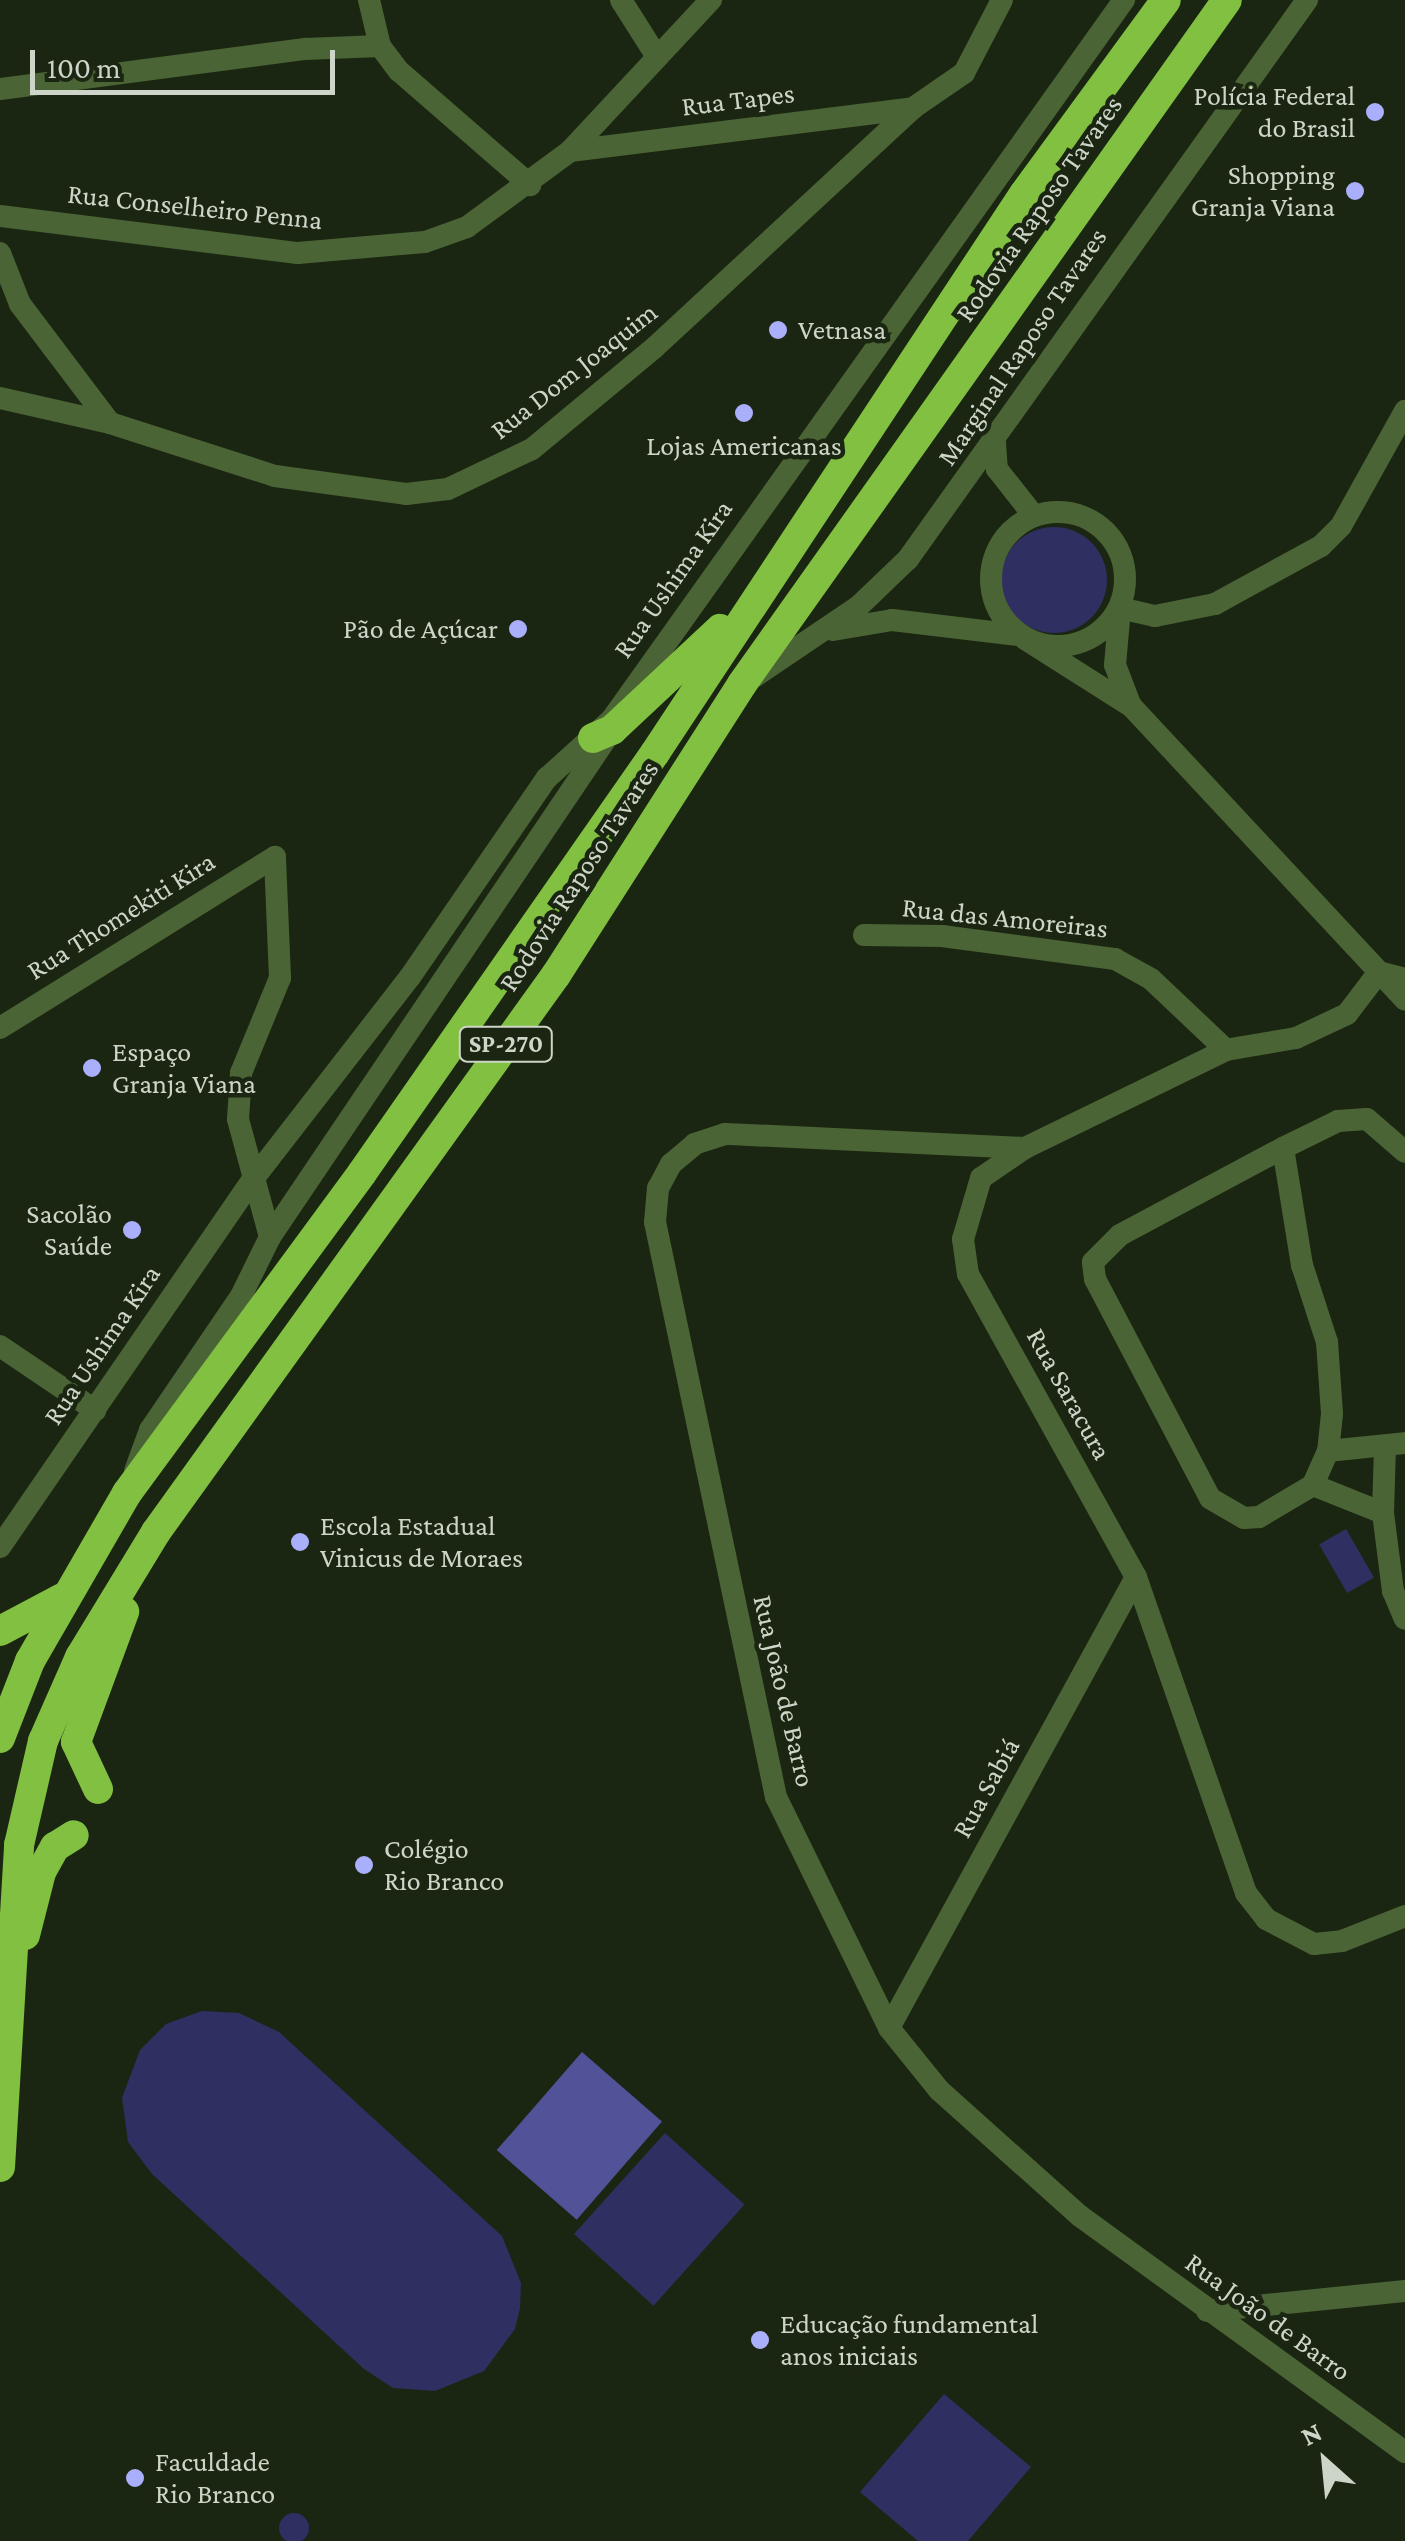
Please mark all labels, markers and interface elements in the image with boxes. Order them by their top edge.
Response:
scale bar [35,30,340,92]
text: 100 m [47,51,121,84]
street label: Rua Tapes [680,76,796,124]
place label: Polícia Federal do Brasil [1194,79,1355,145]
street label: Rodovia Raposo Tavares [948,89,1130,329]
marker: Polícia Federal do Brasil [1364,101,1386,123]
place label: Shopping Granja Viana [1191,158,1335,224]
street label: Rua Conselheiro Penna [66,177,324,237]
marker: Shopping Granja Viana [1344,180,1366,202]
street label: Marginal Raposo Tavares [930,222,1114,472]
street label: Rua Dom Joaquim [484,295,664,447]
place label: Vetnasa [798,313,886,347]
marker: Vetnasa [767,319,789,341]
marker: Lojas Americanas [733,402,755,424]
place label: Lojas Americanas [646,429,842,463]
street label: Rua Ushima Kira [606,493,740,665]
place label: Pão de Açúcar [343,612,498,646]
marker: Pão de Açúcar [507,618,529,640]
street label: Rodovia Raposo Tavares [492,754,666,998]
street label: Rua Thomekiti Kira [21,845,221,987]
street label: Rua das Amoreiras [900,890,1110,946]
road number: SP-270 [458,1024,554,1064]
place label: Espaço Granja Viana [112,1035,256,1101]
marker: Espaço Granja Viana [81,1057,103,1079]
place label: Sacolão Saúde [26,1197,112,1263]
marker: Sacolão Saúde [121,1219,143,1241]
street label: Rua Ushima Kira [36,1259,168,1431]
street label: Rua Saracura [1019,1322,1119,1466]
place label: Escola Estadual Vinicus de Moraes [320,1509,523,1575]
marker: Escola Estadual Vinicus de Moraes [289,1531,311,1553]
street label: Rua João de Barro [746,1592,822,1790]
street label: Rua Sabiá [945,1732,1027,1844]
place label: Colégio Rio Branco [384,1832,504,1898]
marker: Colégio Rio Branco [353,1854,375,1876]
street label: Rua João de Barro [1179,2246,1357,2388]
place label: Educação fundamental anos iniciais [780,2307,1038,2373]
marker: Educação fundamental anos iniciais [749,2329,771,2351]
north arrow [1275,2411,1375,2511]
text: N [1296,2416,1327,2452]
place label: Faculdade Rio Branco [155,2445,275,2511]
marker: Faculdade Rio Branco [124,2467,146,2489]

